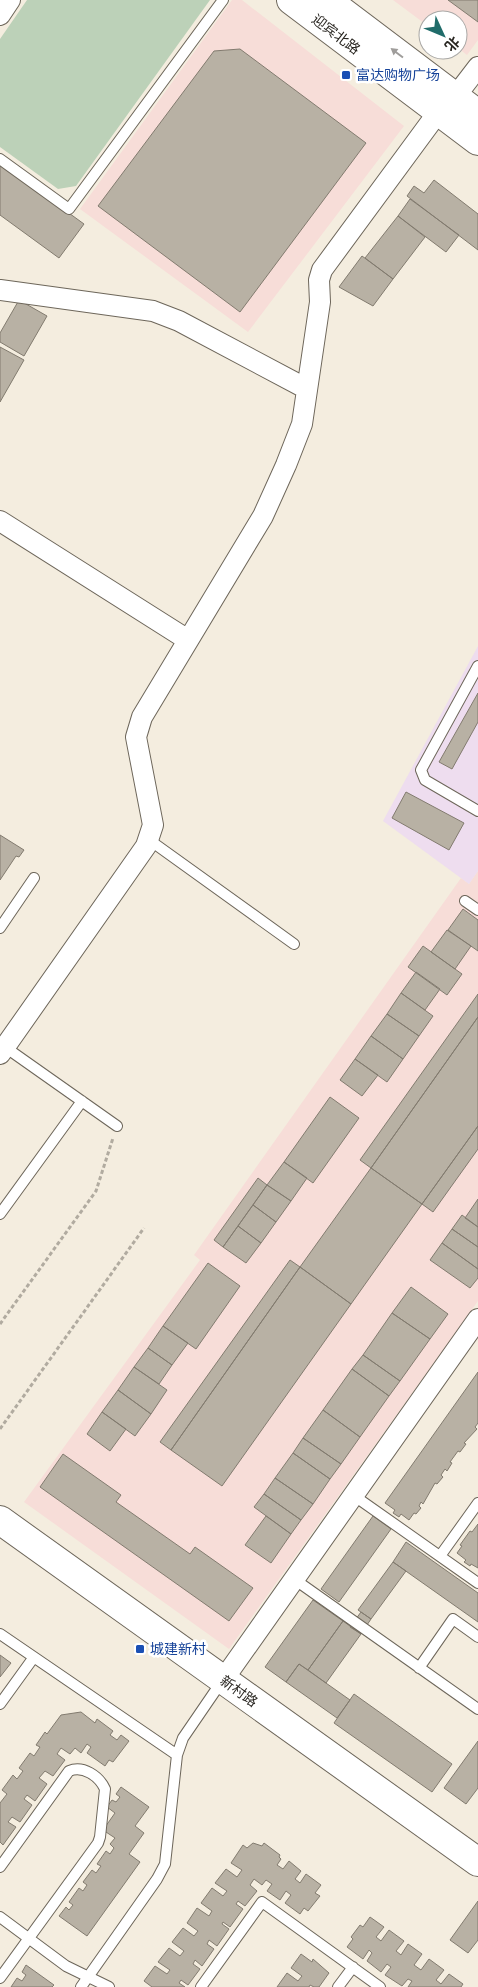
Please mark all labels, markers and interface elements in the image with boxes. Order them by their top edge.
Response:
street label: 迎宾北路 [308,10,364,58]
north arrow [418,10,468,60]
text: 北 [441,33,464,55]
one-way arrow [390,48,404,58]
place label: 富达购物广场 [356,66,440,84]
marker: 富达购物广场 [340,69,352,81]
place label: 城建新村 [150,1640,206,1658]
marker: 城建新村 [134,1643,146,1655]
street label: 新村路 [217,1671,261,1711]

